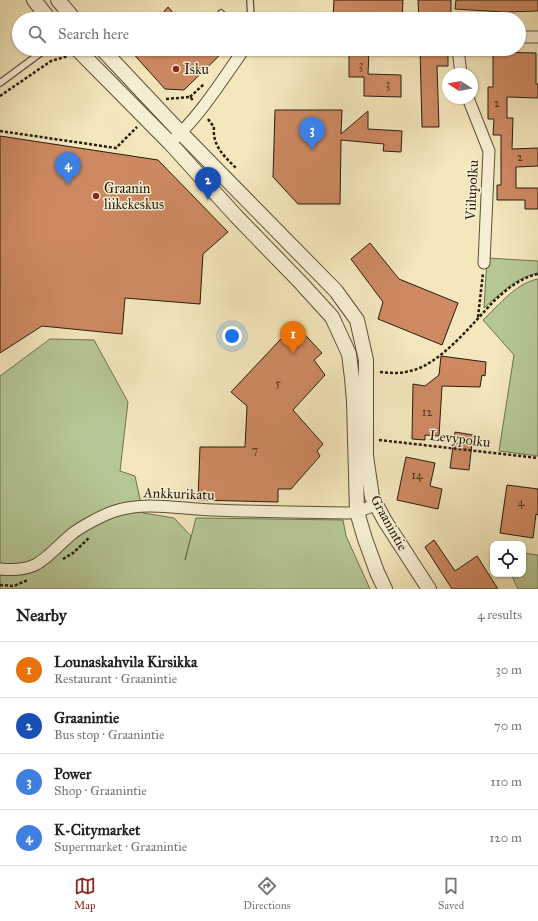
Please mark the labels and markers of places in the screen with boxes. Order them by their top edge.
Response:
place label: Isku [184,61,209,78]
marker: Isku [171,64,181,74]
pin: 3 [299,117,325,150]
pin: 4 [55,152,81,185]
pin: 2 [195,167,221,200]
place label: Graanin liikekeskus [104,180,164,213]
marker: Graanin liikekeskus [91,191,101,201]
pin: 1 [280,321,306,354]

